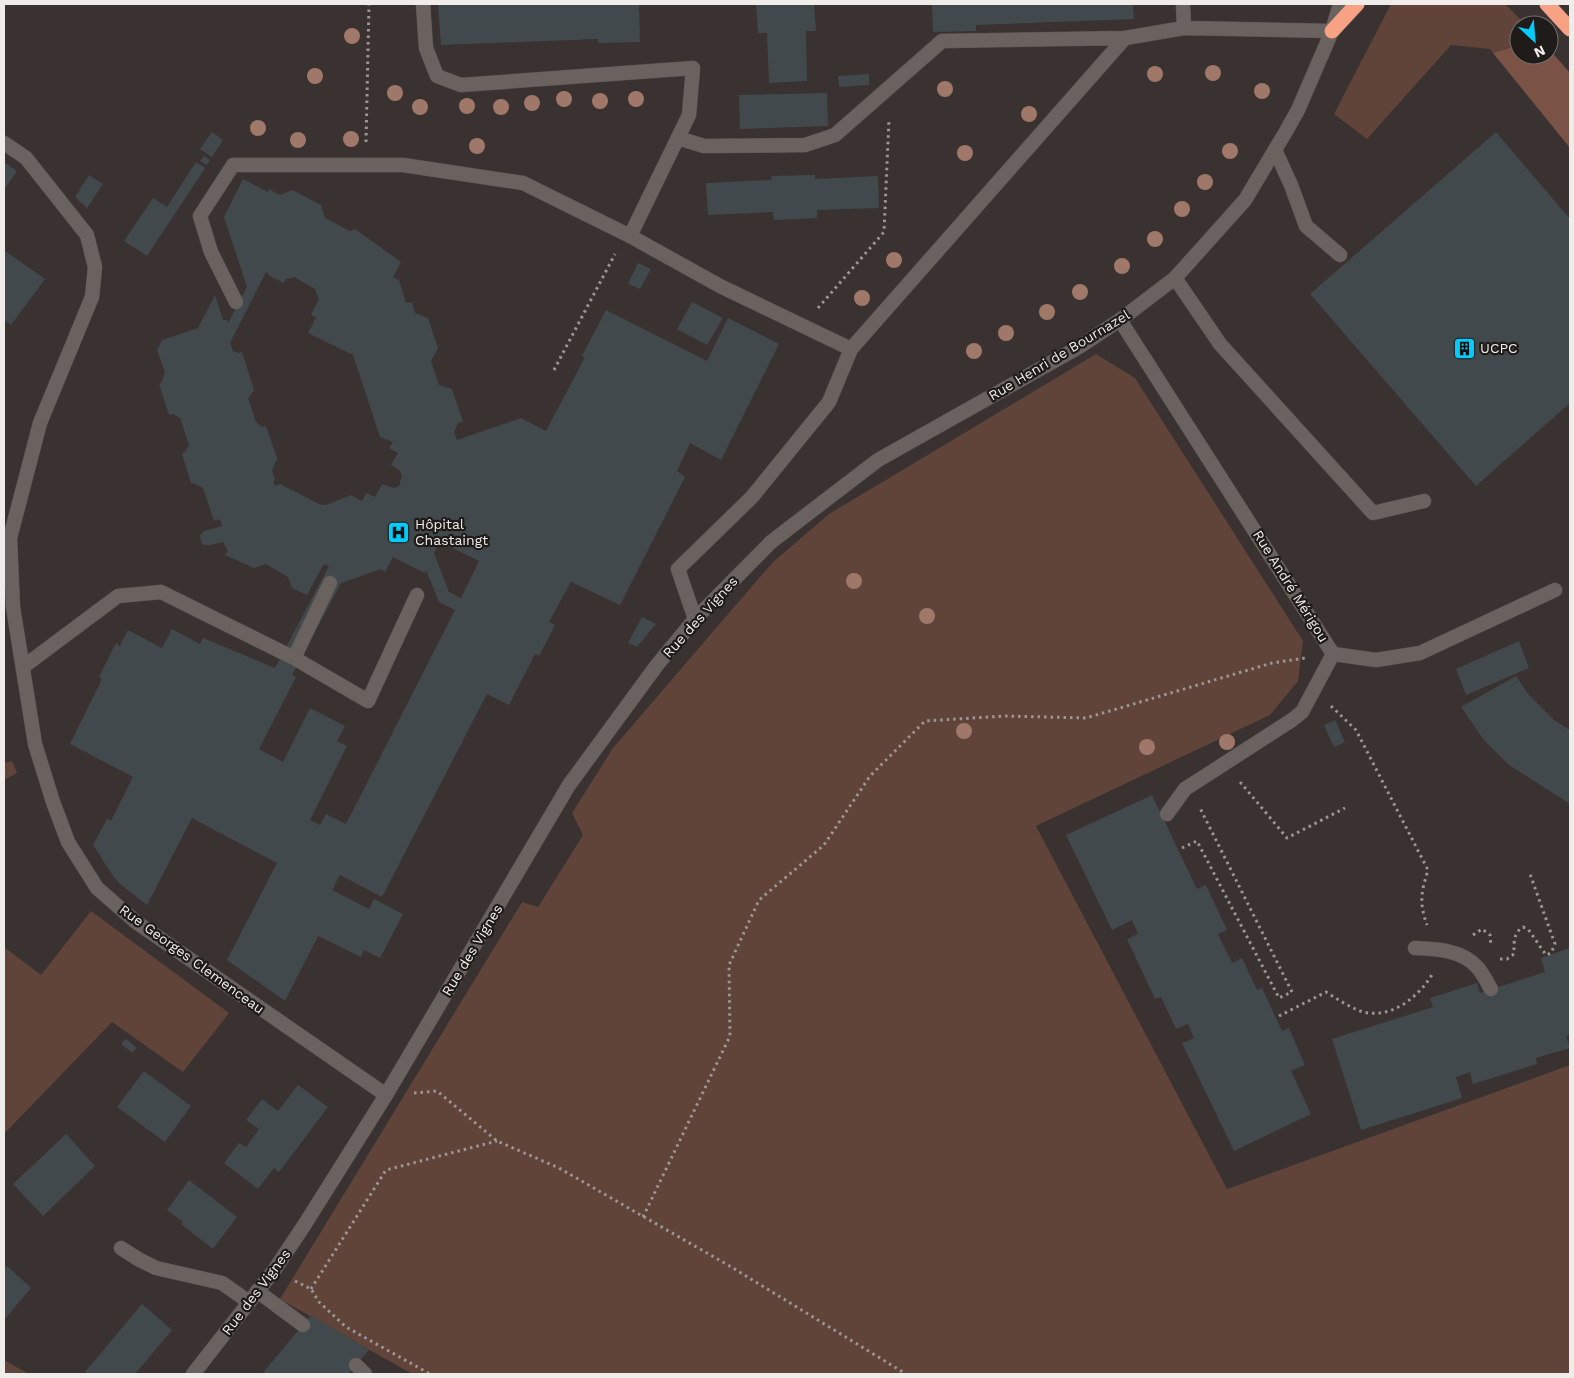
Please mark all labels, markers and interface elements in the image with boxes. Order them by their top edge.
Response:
north arrow [1509,15,1559,65]
text: N [1532,42,1548,61]
street label: Rue Henri de Bournazel [986,306,1133,403]
building icon: UCPC [1452,336,1476,360]
place label: UCPC [1480,340,1518,356]
place label: Hôpital Chastaingt [415,516,488,548]
hospital icon: Hôpital Chastaingt [387,520,411,544]
street label: Rue André Mérigou [1250,527,1332,645]
street label: Rue des Vignes [659,573,741,661]
street label: Rue Georges Clemenceau [117,901,267,1017]
street label: Rue des Vignes [438,902,506,998]
street label: Rue des Vignes [218,1246,294,1338]

